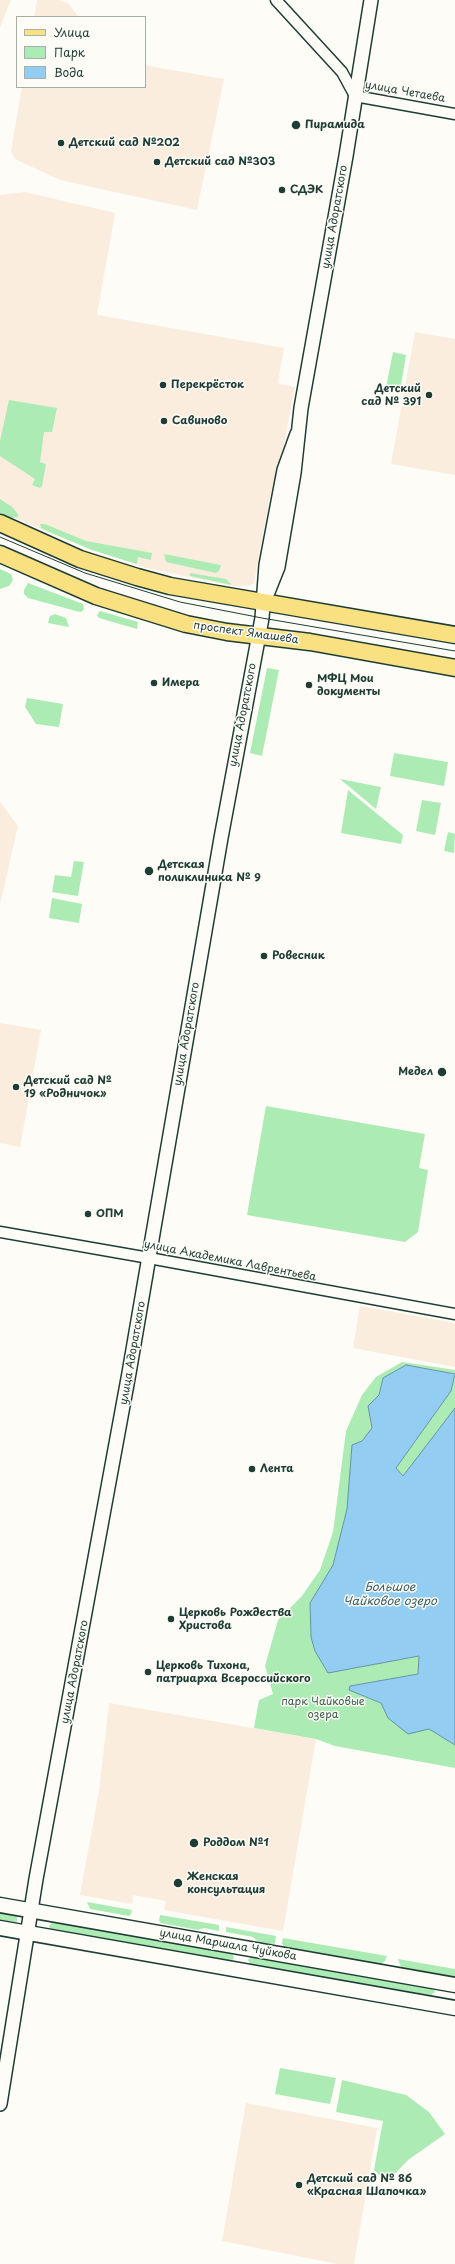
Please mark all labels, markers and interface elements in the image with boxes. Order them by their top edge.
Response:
legend [16,16,146,88]
text: Улица [54,23,90,41]
text: Парк [54,43,85,61]
text: Вода [54,63,84,81]
street label: улица Четаева [364,78,446,106]
place label: Пирамида [305,118,365,132]
marker: Пирамида [290,119,302,131]
place label: Детский сад №202 [69,136,180,150]
marker: Детский сад №202 [56,138,66,148]
place label: Детский сад №303 [165,155,275,169]
marker: Детский сад №303 [152,157,162,167]
street label: улица Адоратского [319,164,351,270]
place label: СДЭК [290,183,323,197]
marker: СДЭК [277,185,287,195]
place label: Перекрёсток [171,378,244,392]
marker: Перекрёсток [158,380,168,390]
place label: Детский сад № 391 [361,382,421,408]
marker: Детский сад № 391 [424,390,434,400]
place label: Савиново [172,414,227,428]
marker: Савиново [159,416,169,426]
street label: проспект Ямашева [193,619,299,647]
street label: улица Адоратского [226,662,260,768]
place label: МФЦ Мои документы [317,672,380,698]
place label: Имера [162,676,200,690]
marker: Имера [149,678,159,688]
marker: МФЦ Мои документы [304,680,314,690]
place label: Детская поликлиника № 9 [158,858,261,884]
marker: Детская поликлиника № 9 [143,865,155,877]
place label: Ровесник [272,949,325,963]
marker: Ровесник [259,951,269,961]
street label: улица Адоратского [171,981,203,1087]
place label: Медел [398,1065,433,1079]
marker: Медел [436,1066,448,1078]
place label: Детский сад № 19 «Родничок» [24,1074,112,1100]
marker: Детский сад № 19 «Родничок» [11,1082,21,1092]
place label: ОПМ [96,1207,124,1221]
marker: ОПМ [83,1209,93,1219]
street label: улица Академика Лаврентьева [143,1238,317,1284]
street label: улица Адоратского [117,1300,149,1406]
place label: Лента [260,1462,294,1476]
marker: Лента [247,1464,257,1474]
water label: Большое Чайковое озеро [343,1581,437,1609]
place label: Церковь Рождества Христова [179,1606,292,1632]
marker: Церковь Рождества Христова [166,1614,176,1624]
street label: улица Адоратского [58,1619,92,1725]
place label: Церковь Тихона, патриарха Всероссийского [156,1659,310,1685]
marker: Церковь Тихона, патриарха Всероссийского [143,1667,153,1677]
park label: парк Чайковые озера [281,1695,365,1721]
place label: Роддом №1 [203,1836,269,1850]
marker: Роддом №1 [188,1837,200,1849]
place label: Женская консультация [187,1870,265,1896]
marker: Женская консультация [172,1877,184,1889]
street label: улица Маршала Чуйкова [158,1926,298,1964]
place label: Детский сад № 86 «Красная Шапочка» [307,2172,426,2198]
marker: Детский сад № 86 «Красная Шапочка» [294,2180,304,2190]

